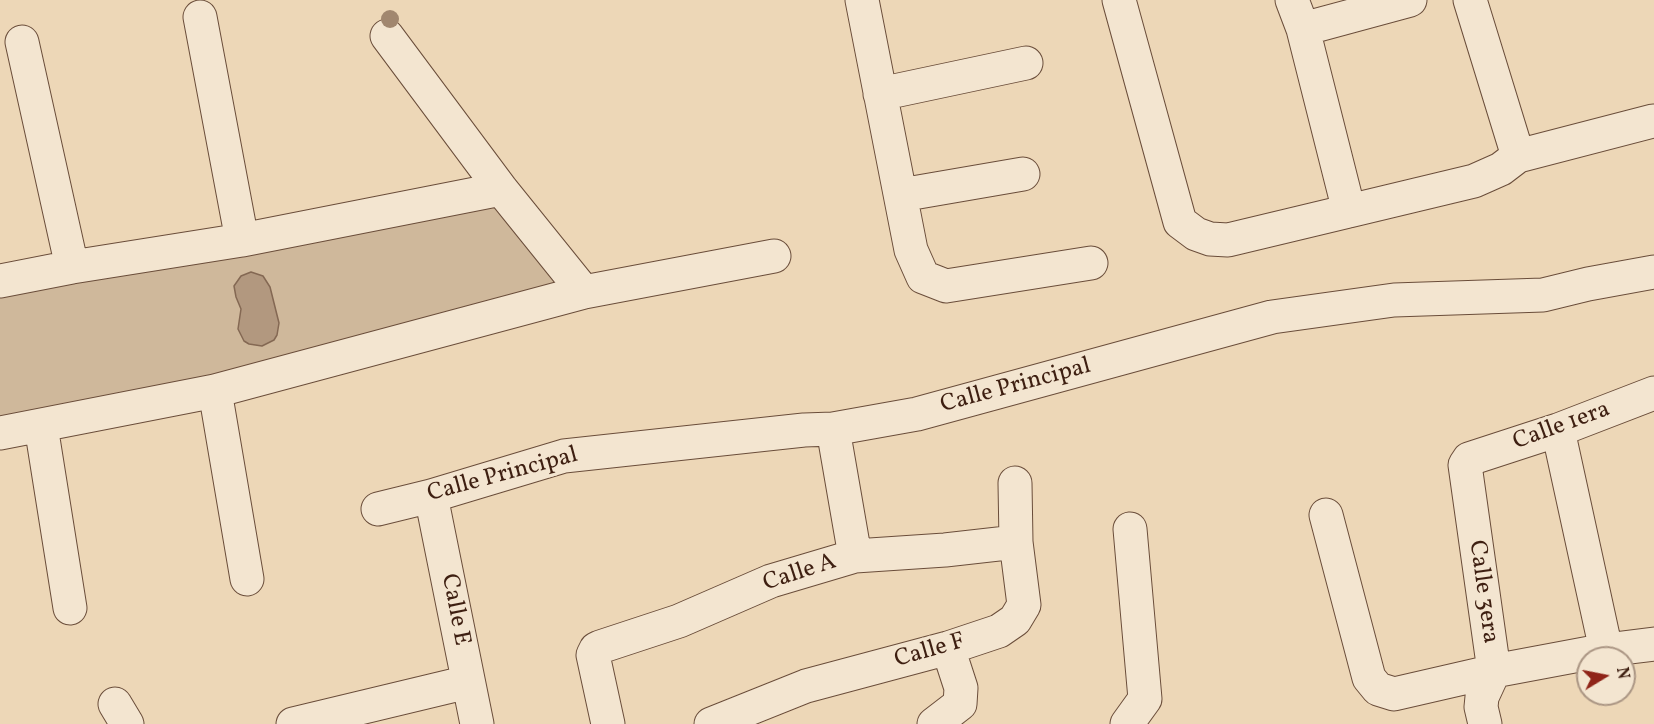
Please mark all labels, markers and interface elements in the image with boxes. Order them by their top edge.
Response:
street label: Calle Principal [938,353,1094,421]
street label: Calle 1era [1510,396,1614,458]
street label: Calle Principal [425,442,581,510]
street label: Calle 3era [1461,539,1503,645]
street label: Calle A [760,549,840,599]
street label: Calle E [433,572,475,648]
street label: Calle F [892,628,968,676]
north arrow [1576,646,1636,706]
text: N [1610,666,1634,681]

